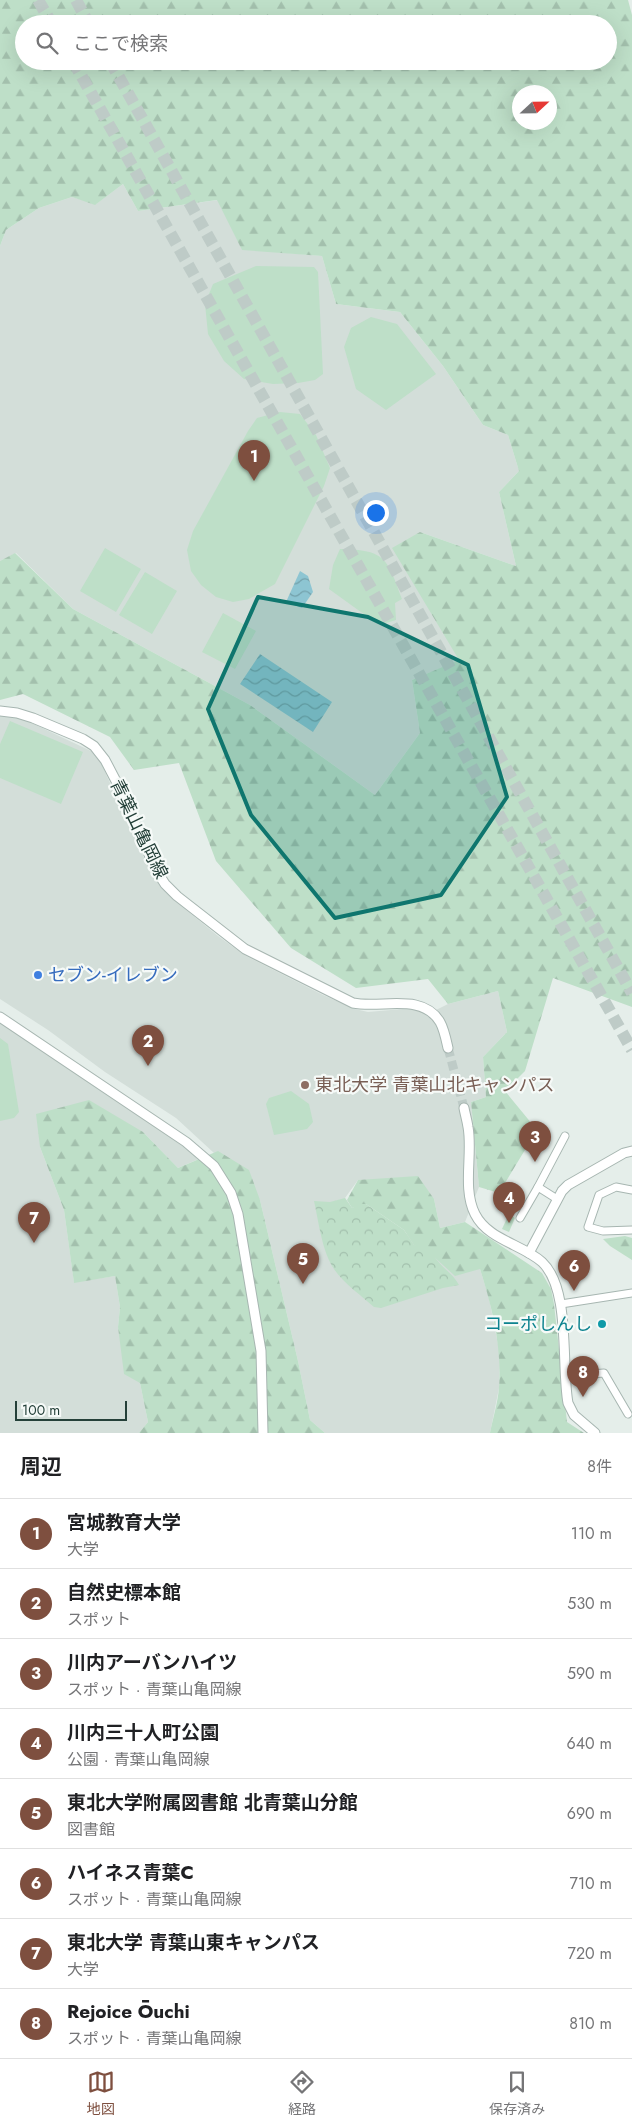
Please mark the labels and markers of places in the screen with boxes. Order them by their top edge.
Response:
pin: 1 [238,440,270,481]
place label: セブン-イレブン [48,962,178,988]
marker: セブン-イレブン [32,969,44,981]
pin: 2 [132,1025,164,1066]
place label: 東北大学 青葉山北キャンパス [315,1072,554,1098]
marker: 東北大学 青葉山北キャンパス [299,1079,311,1091]
pin: 3 [519,1121,551,1162]
pin: 4 [493,1182,525,1223]
pin: 7 [18,1202,50,1243]
pin: 5 [287,1243,319,1284]
pin: 6 [558,1250,590,1291]
place label: コーポしんし [484,1311,592,1337]
marker: コーポしんし [596,1318,608,1330]
pin: 8 [567,1356,599,1397]

